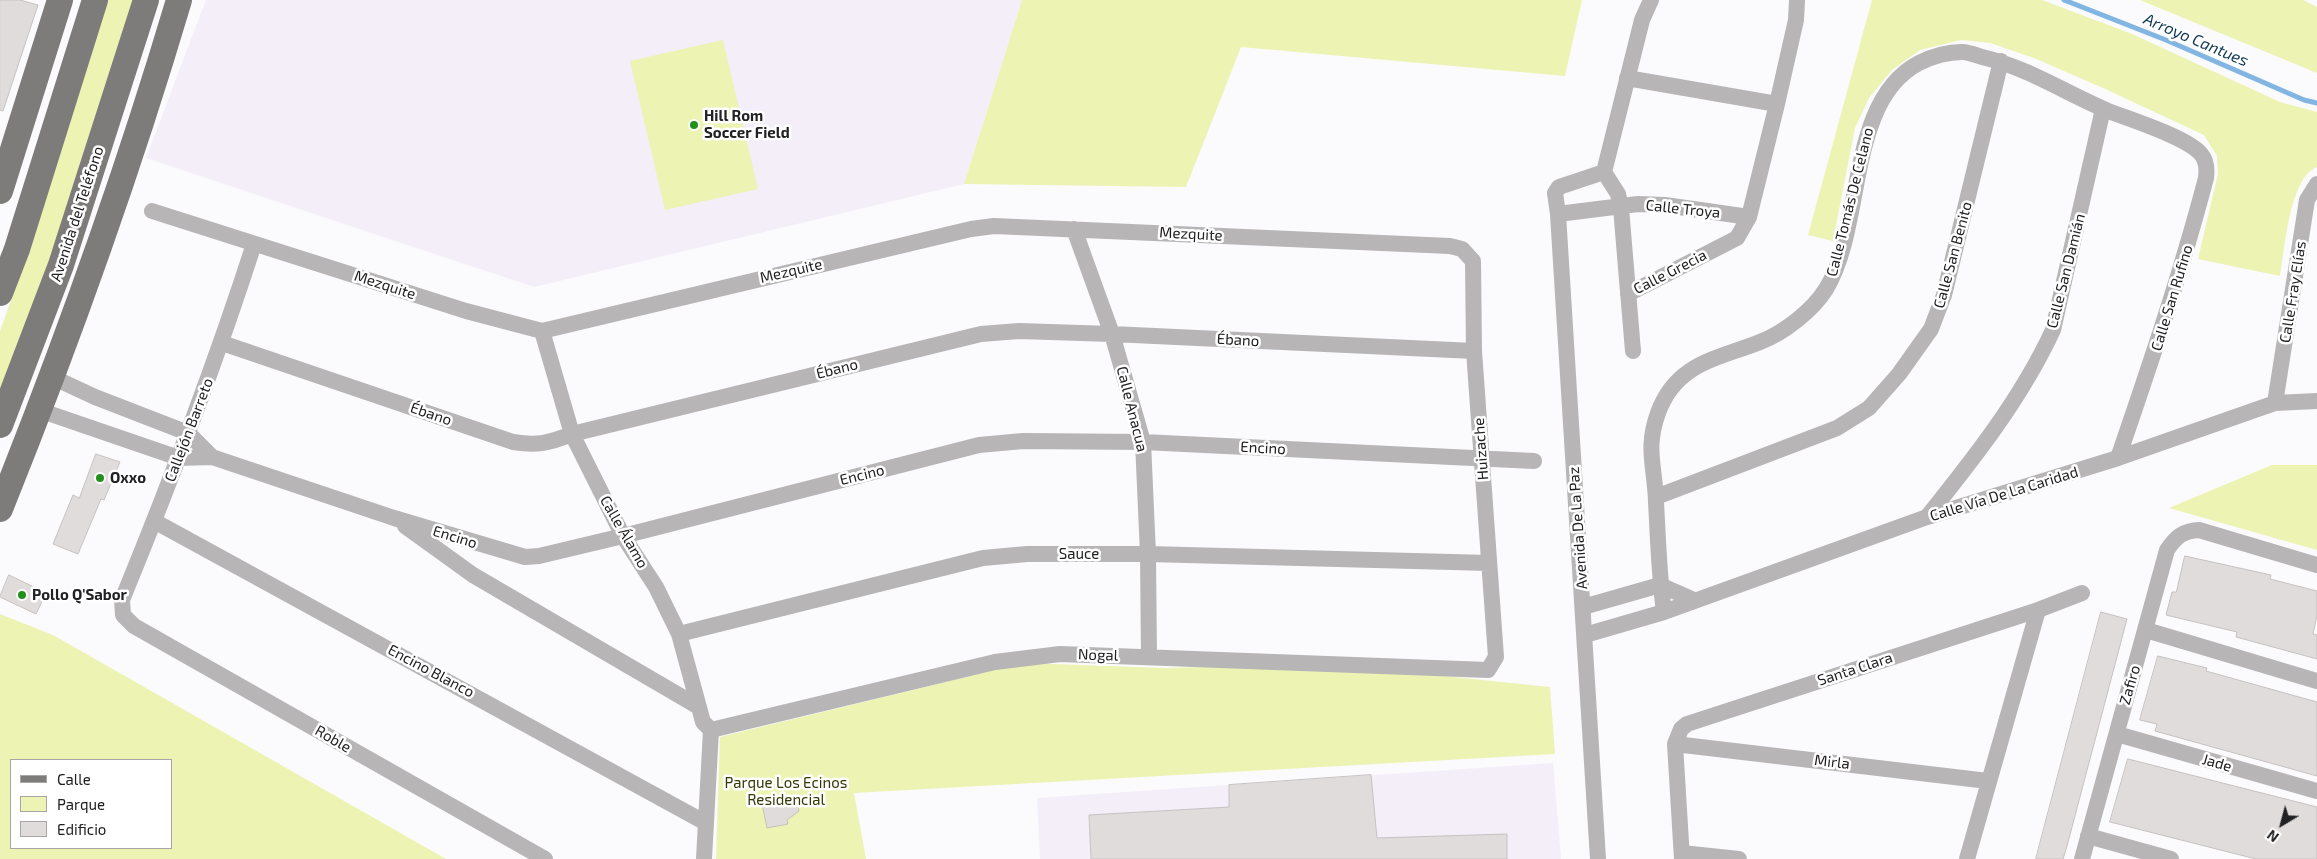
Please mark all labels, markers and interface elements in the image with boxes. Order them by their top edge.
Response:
water label: Arroyo Cantues [2141,9,2251,71]
place label: Hill Rom Soccer Field [704,107,790,142]
marker: Hill Rom Soccer Field [688,119,700,131]
street label: Calle Tomás De Celano [1823,126,1877,278]
street label: Avenida del Teléfono [47,144,107,284]
street label: Calle Troya [1645,196,1721,222]
street label: Calle San Benito [1930,200,1976,310]
street label: Calle San Damián [2043,212,2089,330]
street label: Mezquite [1159,223,1223,245]
street label: Calle Fray Elías [2276,240,2310,344]
street label: Calle San Rufino [2147,243,2197,353]
street label: Calle Grecia [1630,246,1710,298]
street label: Mezquite [758,255,824,287]
street label: Mezquite [352,267,418,303]
street label: Ébano [1216,330,1260,350]
street label: Ébano [814,355,860,383]
street label: Calle Anacua [1113,364,1151,454]
street label: Callejón Barreto [161,376,217,484]
street label: Ébano [408,399,454,429]
street label: Huizache [1470,417,1492,481]
street label: Encino [1240,438,1286,458]
street label: Encino [838,461,886,489]
street label: Calle Vía De La Caridad [1928,463,2080,525]
street label: Avenida De La Paz [1565,466,1591,590]
place label: Oxxo [110,469,146,487]
marker: Oxxo [94,472,106,484]
street label: Calle Álamo [596,493,652,571]
street label: Encino [431,522,479,552]
street label: Sauce [1059,545,1099,563]
place label: Pollo Q'Sabor [32,586,127,604]
marker: Pollo Q'Sabor [16,589,28,601]
street label: Encino Blanco [385,641,477,701]
street label: Nogal [1078,645,1118,665]
street label: Santa Clara [1815,648,1895,690]
street label: Zafiro [2116,663,2144,707]
street label: Roble [312,722,354,756]
street label: Jade [2200,750,2234,776]
street label: Mirla [1813,751,1851,773]
legend [10,759,172,849]
text: Calle [57,770,91,788]
park label: Parque Los Ecinos Residencial [725,774,847,809]
text: Parque [57,795,105,813]
north arrow [2257,799,2307,849]
text: Edificio [57,820,106,838]
text: N [2264,827,2282,846]

